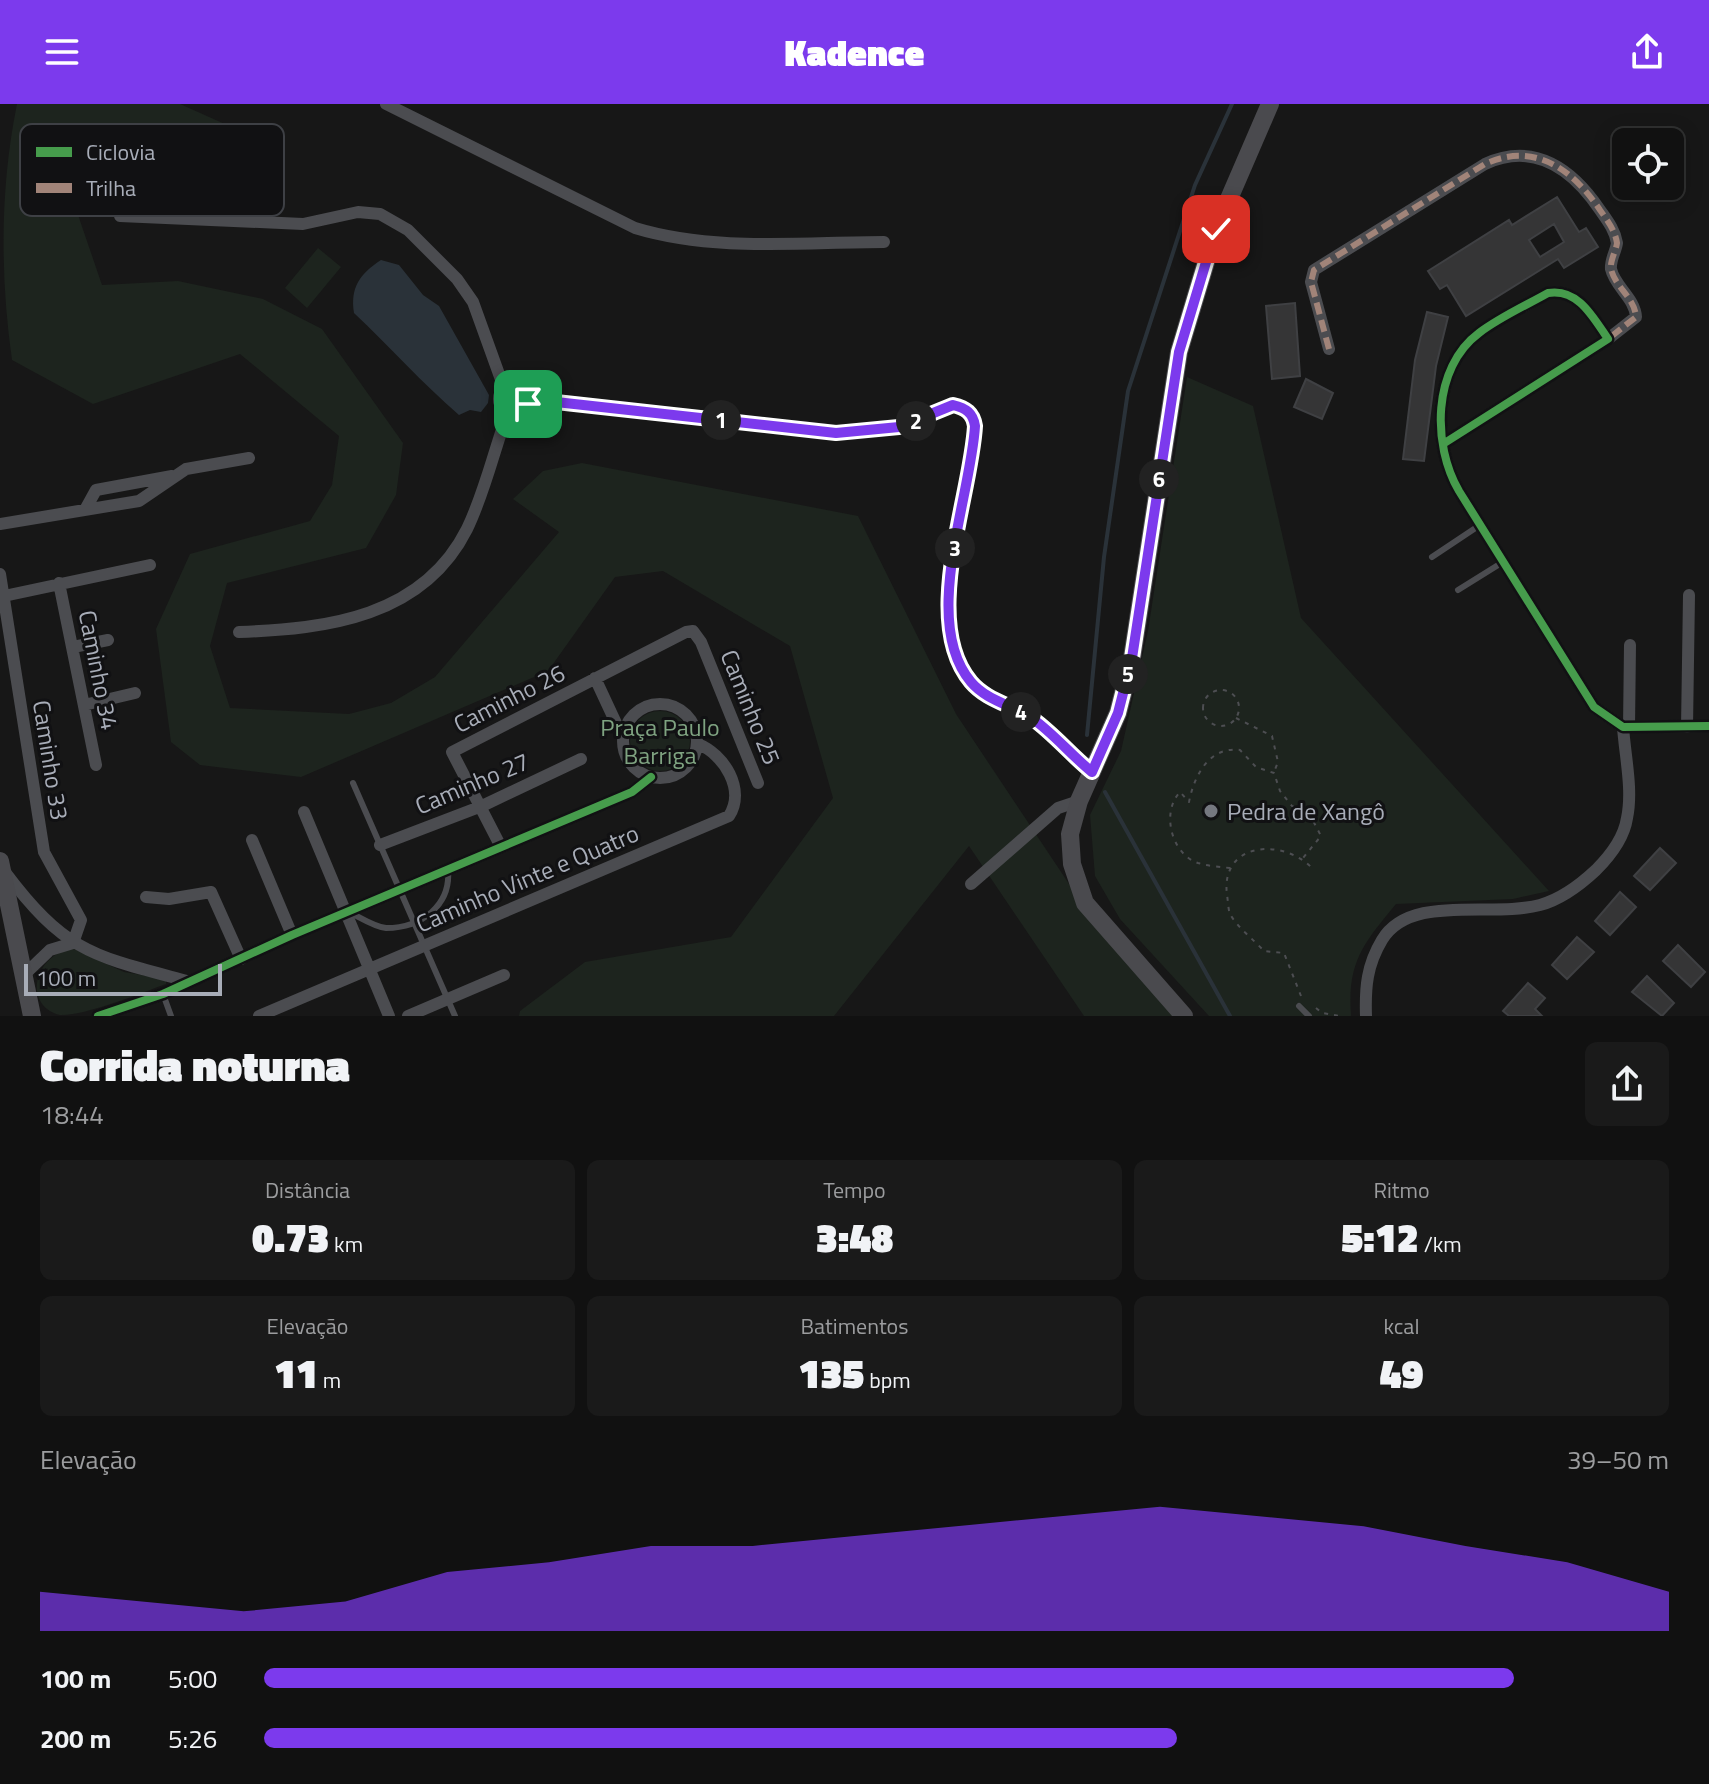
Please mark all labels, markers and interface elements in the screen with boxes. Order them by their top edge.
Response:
text: Kadence [785,25,924,80]
icon: menu [40,30,84,74]
icon: share [1625,30,1669,74]
legend [20,124,284,216]
map controls [1612,128,1684,200]
button: locate [1612,128,1684,200]
text: Ciclovia [86,135,155,169]
text: Trilha [86,171,136,205]
pin [1182,195,1250,263]
icon: check [1194,207,1238,251]
pin [494,370,562,438]
icon: arrive [506,382,550,426]
pin: 1 [701,400,741,440]
pin: 2 [896,401,936,441]
text: 1 [715,403,727,437]
text: 2 [910,404,922,438]
pin: 6 [1139,459,1179,499]
text: 6 [1153,462,1165,496]
pin: 3 [935,528,975,568]
text: 3 [949,531,961,565]
street label: Caminho 34 [70,607,128,733]
street label: Caminho 25 [712,644,790,770]
street label: Caminho 26 [447,654,571,742]
pin: 5 [1108,654,1148,694]
text: 5 [1122,657,1134,691]
pin: 4 [1001,692,1041,732]
text: 4 [1015,695,1027,729]
street label: Caminho 33 [24,697,78,823]
park label: Praça Paulo Barriga [600,709,720,773]
street label: Caminho 27 [409,743,535,823]
place label: Pedra de Xangô [1227,793,1385,829]
marker: Pedra de Xangô [1202,802,1220,820]
street label: Caminho Vinte e Quatro [410,815,644,941]
scale bar [24,960,222,996]
text: 100 m [36,961,96,995]
text: Corrida noturna [40,1031,350,1098]
button: share [1585,1042,1669,1126]
text: 18:44 [40,1095,104,1134]
text: Distância [265,1173,350,1207]
text: Tempo [823,1173,886,1207]
text: Ritmo [1373,1173,1430,1207]
text: 0.73 [252,1207,329,1268]
text: 3:48 [816,1207,893,1268]
text: 5:12 [1341,1207,1419,1268]
text: km [329,1227,363,1261]
text: /km [1419,1227,1462,1261]
text: Elevação [267,1309,348,1343]
text: Batimentos [801,1309,908,1343]
text: kcal [1384,1309,1419,1343]
text: 11 [274,1343,318,1404]
text: 135 [798,1343,864,1404]
text: 49 [1380,1343,1424,1404]
text: m [318,1363,341,1397]
text: bpm [864,1363,911,1397]
text: Elevação [40,1440,137,1479]
text: 39–50 m [1567,1440,1669,1479]
text: 100 m [40,1659,111,1698]
text: 5:00 [168,1659,217,1698]
text: 200 m [40,1719,111,1758]
text: 5:26 [168,1719,217,1758]

